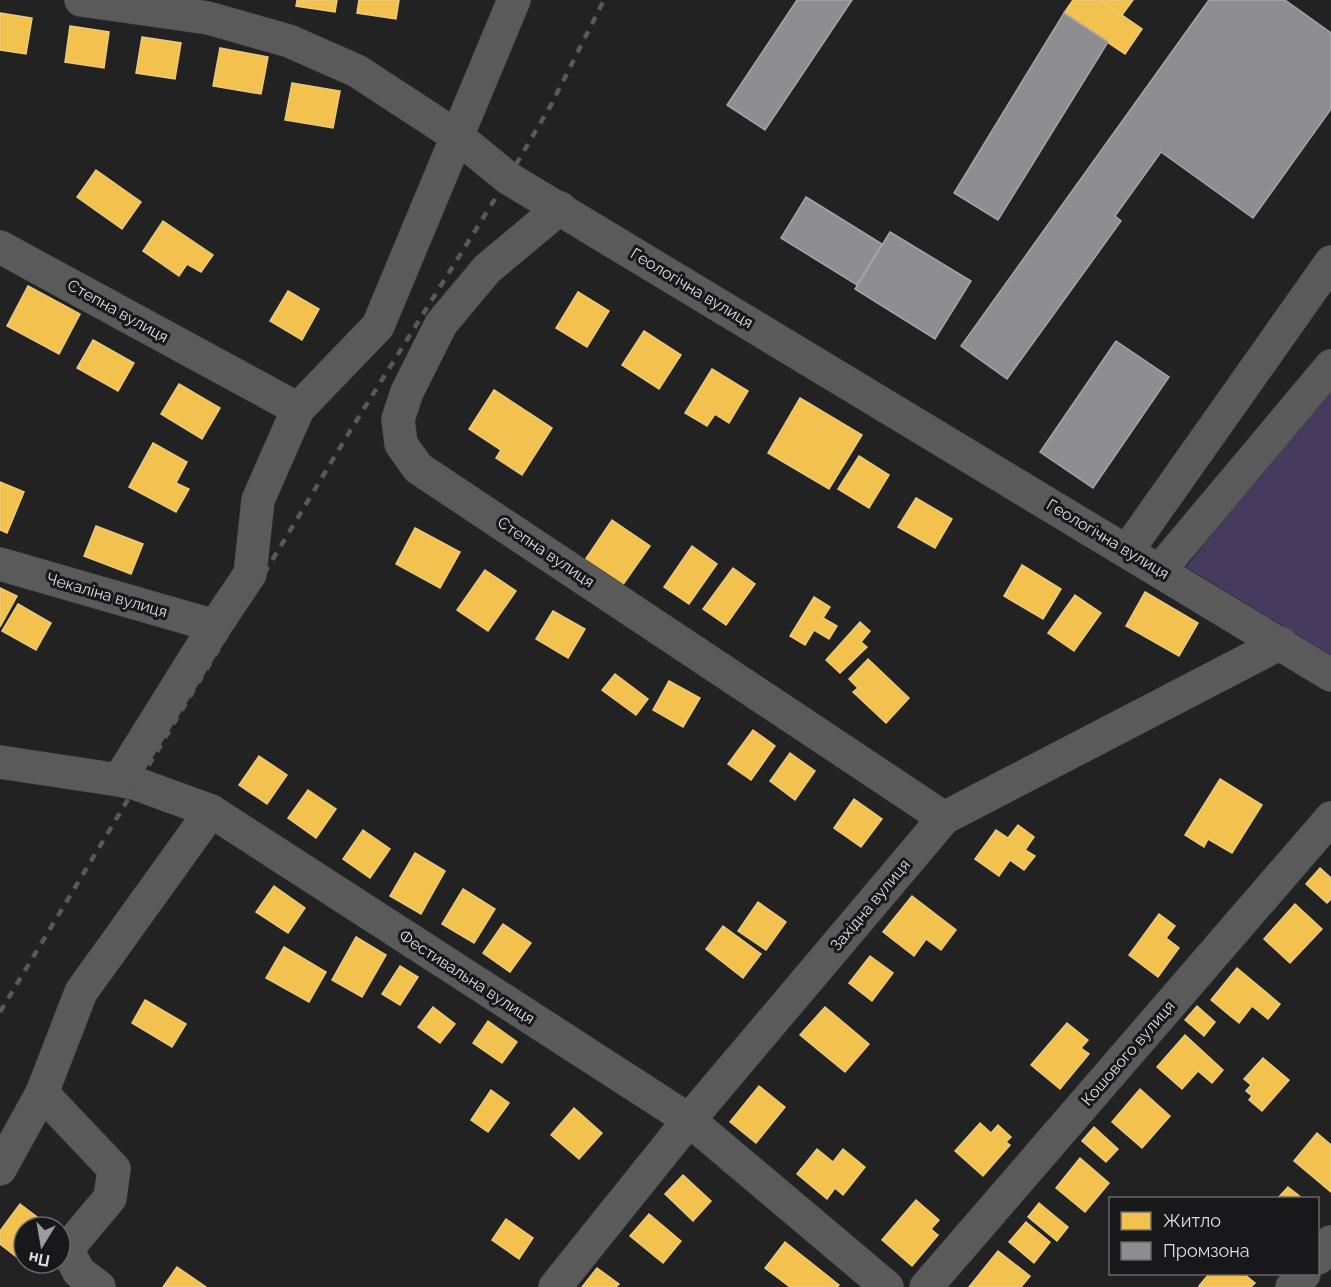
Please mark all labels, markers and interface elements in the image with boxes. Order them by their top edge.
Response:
street label: Геологічна вулиця [627,244,757,332]
street label: Степна вулиця [64,275,172,347]
street label: Геологічна вулиця [1043,495,1173,583]
street label: Степна вулиця [494,513,598,591]
street label: Чекаліна вулиця [44,569,170,621]
street label: Західна вулиця [826,855,914,955]
street label: Фестивальна вулиця [396,926,538,1028]
street label: Кошового вулиця [1077,997,1179,1109]
legend [1109,1197,1319,1275]
text: Житло [1163,1210,1221,1231]
north arrow [12,1215,72,1275]
text: Промзона [1163,1240,1250,1261]
text: Пн [27,1248,51,1271]

